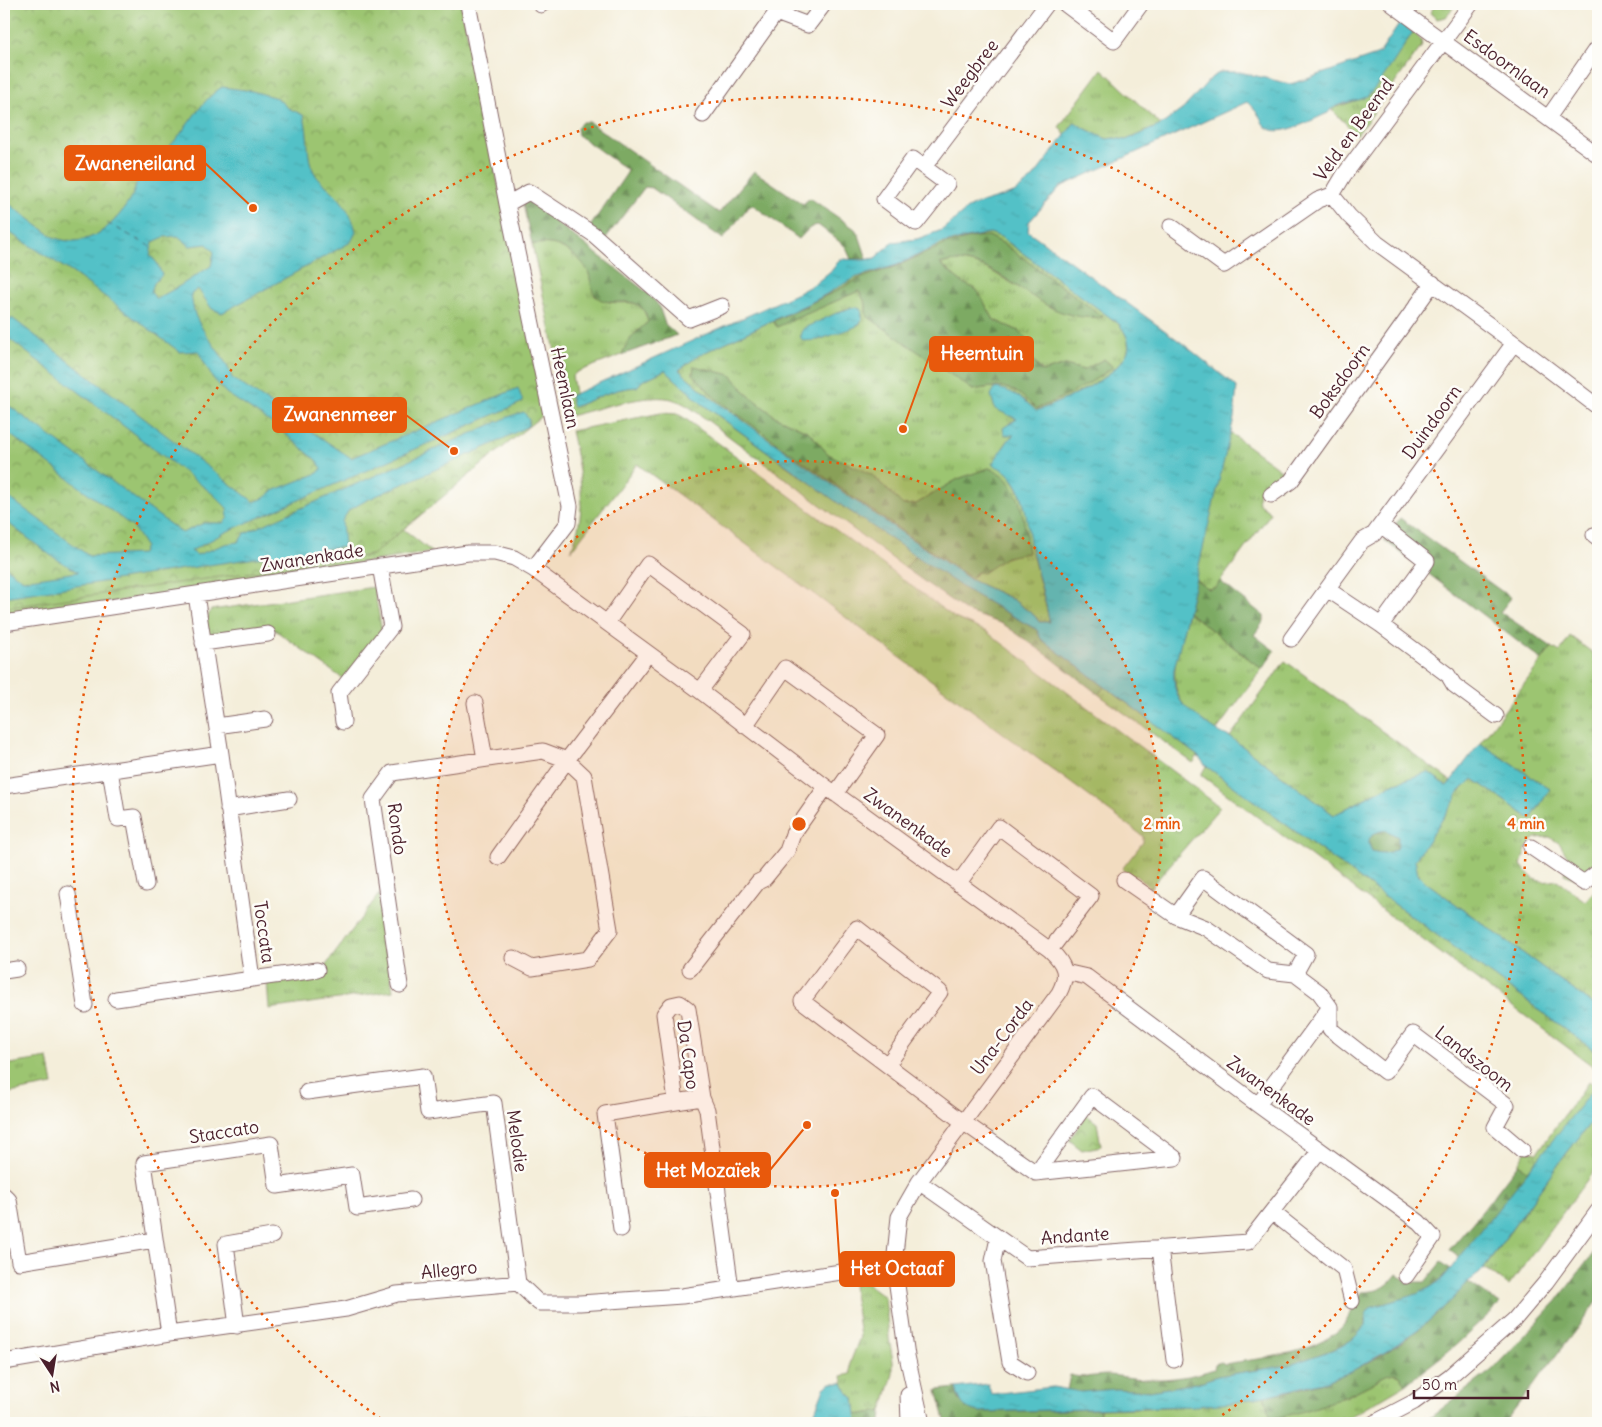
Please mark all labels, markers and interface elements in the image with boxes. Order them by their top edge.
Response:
street label: Esdoornlaan [1459,24,1555,103]
street label: Weegbree [936,34,1003,113]
street label: Veld en Beemd [1309,74,1399,185]
callout: Zwaneneiland [65,146,205,180]
text: Zwaneneiland [75,151,195,175]
callout: Heemtuin [930,337,1033,371]
street label: Boksdoorn [1304,338,1375,423]
text: Heemtuin [940,341,1024,365]
street label: Heemlaan [546,345,585,431]
street label: Duindoorn [1397,380,1466,463]
callout: Zwanenmeer [273,398,406,432]
text: Zwanenmeer [283,402,397,426]
street label: Zwanenkade [259,538,365,577]
street label: Zwanenkade [859,783,957,862]
street label: Rondo [382,801,413,857]
text: 2 min [1144,814,1181,833]
text: 4 min [1507,814,1545,833]
centre of rings [790,815,808,833]
street label: Toccata [249,899,280,965]
street label: Una-Corda [965,994,1038,1080]
street label: Da Capo [672,1019,705,1091]
street label: Landszoom [1430,1021,1518,1097]
street label: Zwanenkade [1222,1051,1320,1130]
street label: Melodie [502,1108,533,1174]
street label: Staccato [187,1115,261,1148]
callout: Het Mozaïek [645,1153,770,1187]
text: Het Mozaïek [656,1158,761,1182]
street label: Andante [1040,1222,1110,1249]
callout: Het Octaaf [840,1252,954,1286]
street label: Allegro [420,1255,478,1284]
text: Het Octaaf [850,1256,944,1280]
north arrow [28,1350,78,1400]
scale bar [1414,1367,1528,1399]
text: 50 m [1422,1375,1457,1394]
text: N [48,1377,61,1397]

